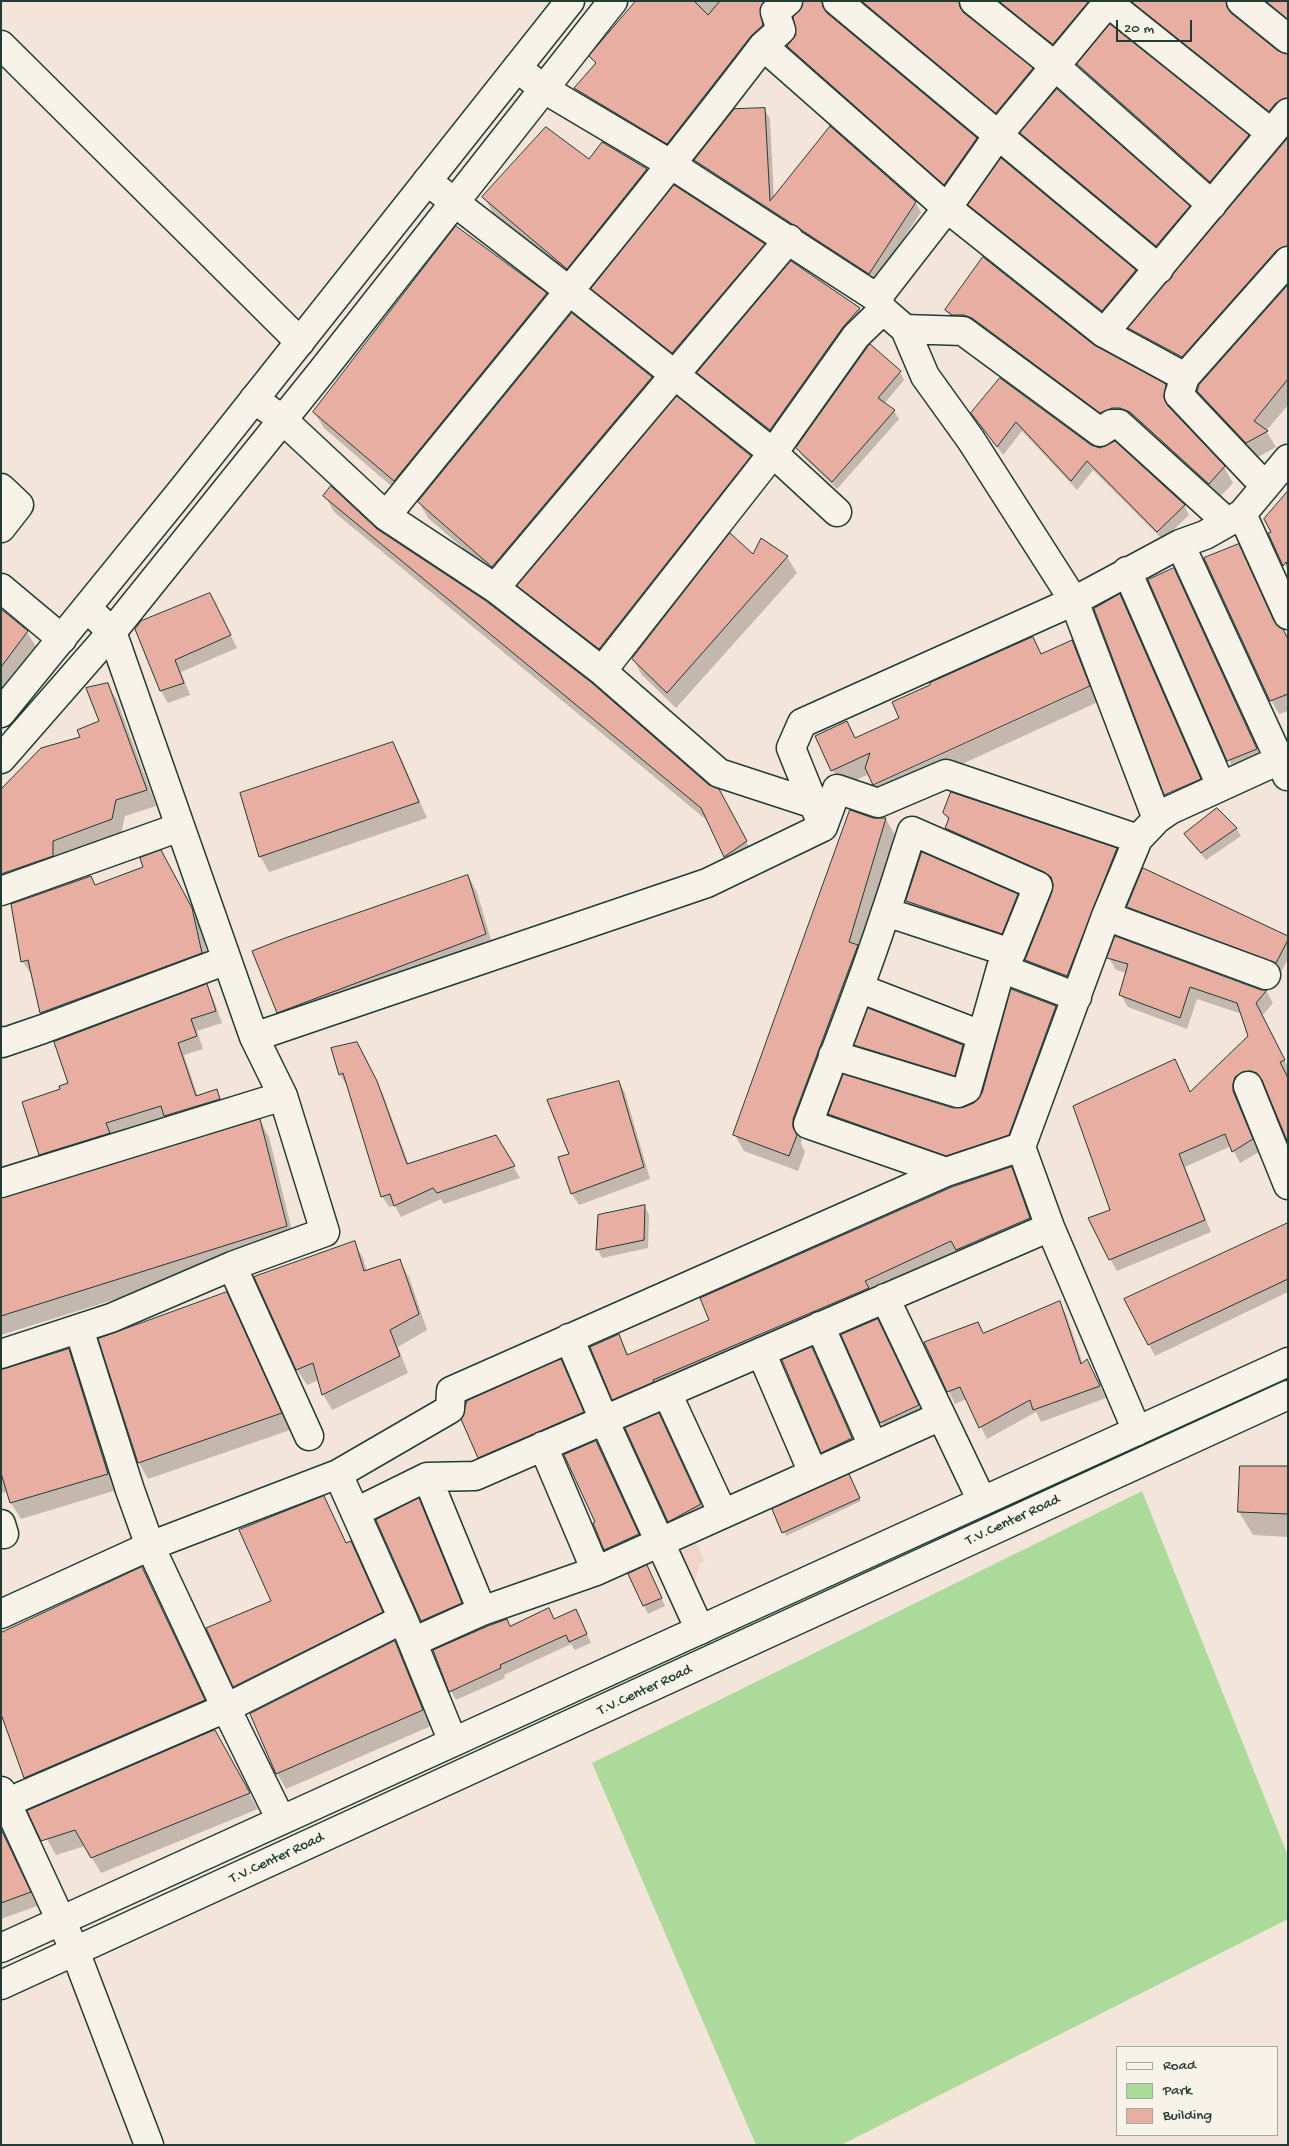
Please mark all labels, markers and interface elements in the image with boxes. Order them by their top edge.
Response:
scale bar [1119,10,1195,42]
text: 20 m [1124,20,1154,38]
street label: T.V.Center Road [963,1491,1063,1551]
street label: T.V.Center Road [595,1661,695,1721]
street label: T.V.Center Road [227,1829,327,1889]
legend [1116,2046,1279,2136]
text: Road [1163,2057,1196,2075]
text: Park [1163,2082,1192,2100]
text: Building [1163,2107,1212,2125]

